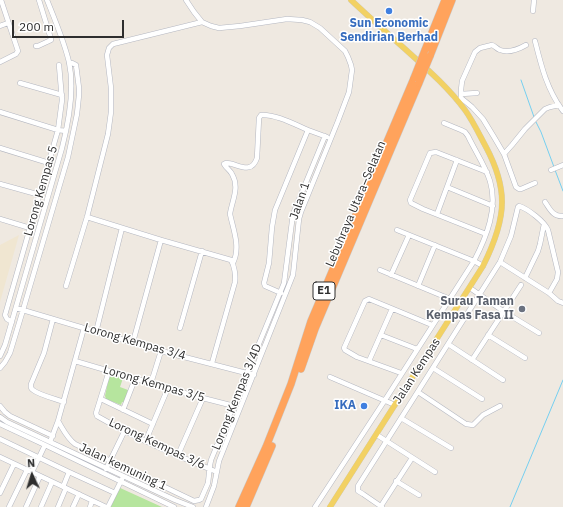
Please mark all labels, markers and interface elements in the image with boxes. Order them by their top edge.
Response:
marker: Sun Economic Sendirian Berhad [384,6,394,16]
scale bar [14,12,126,38]
place label: Sun Economic Sendirian Berhad [340,17,438,45]
text: 200 m [19,19,54,34]
street label: Lebuhraya Utara–Selatan [323,139,389,269]
street label: Lorong Kempas 5 [21,144,61,238]
street label: Jalan 1 [287,180,313,222]
road number: E1 [313,282,335,300]
place label: Surau Taman Kempas Fasa II [426,295,514,323]
marker: Surau Taman Kempas Fasa II [517,304,527,314]
street label: Lorong Kempas 3/4 [83,321,187,363]
street label: Jalan Kempas [390,335,444,407]
street label: Lorong Kempas 3/4D [209,342,265,452]
street label: Lorong Kempas 3/5 [102,363,206,405]
place label: IKA [334,399,356,413]
marker: IKA [359,401,369,411]
street label: Lorong Kempas 3/6 [106,415,208,473]
street label: Jalan kemuning 1 [77,440,169,494]
north arrow [12,455,52,495]
text: N [27,456,36,470]

